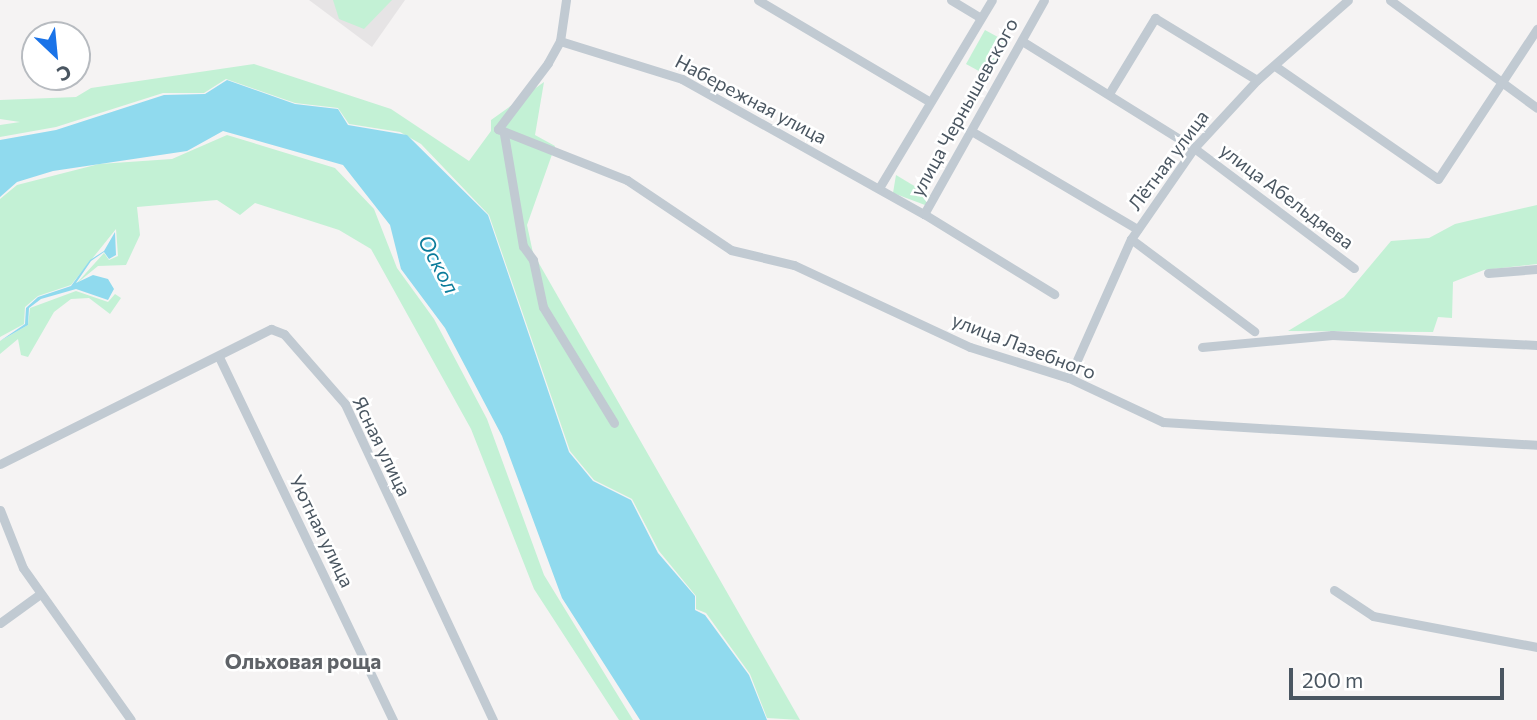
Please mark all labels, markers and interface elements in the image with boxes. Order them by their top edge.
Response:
street label: улица Чернышевского [906,14,1022,200]
north arrow [21,21,91,91]
street label: Набережная улица [671,49,831,149]
text: С [54,60,75,87]
street label: Лётная улица [1123,105,1213,215]
street label: улица Абельдяева [1216,138,1358,254]
water label: Оскол [413,230,465,298]
street label: улица Лазебного [949,308,1099,384]
street label: Ясная улица [348,392,416,500]
street label: Уютная улица [285,471,359,591]
district label: Ольховая роща [225,648,381,674]
scale bar [1292,654,1507,698]
text: 200 m [1302,667,1363,692]

